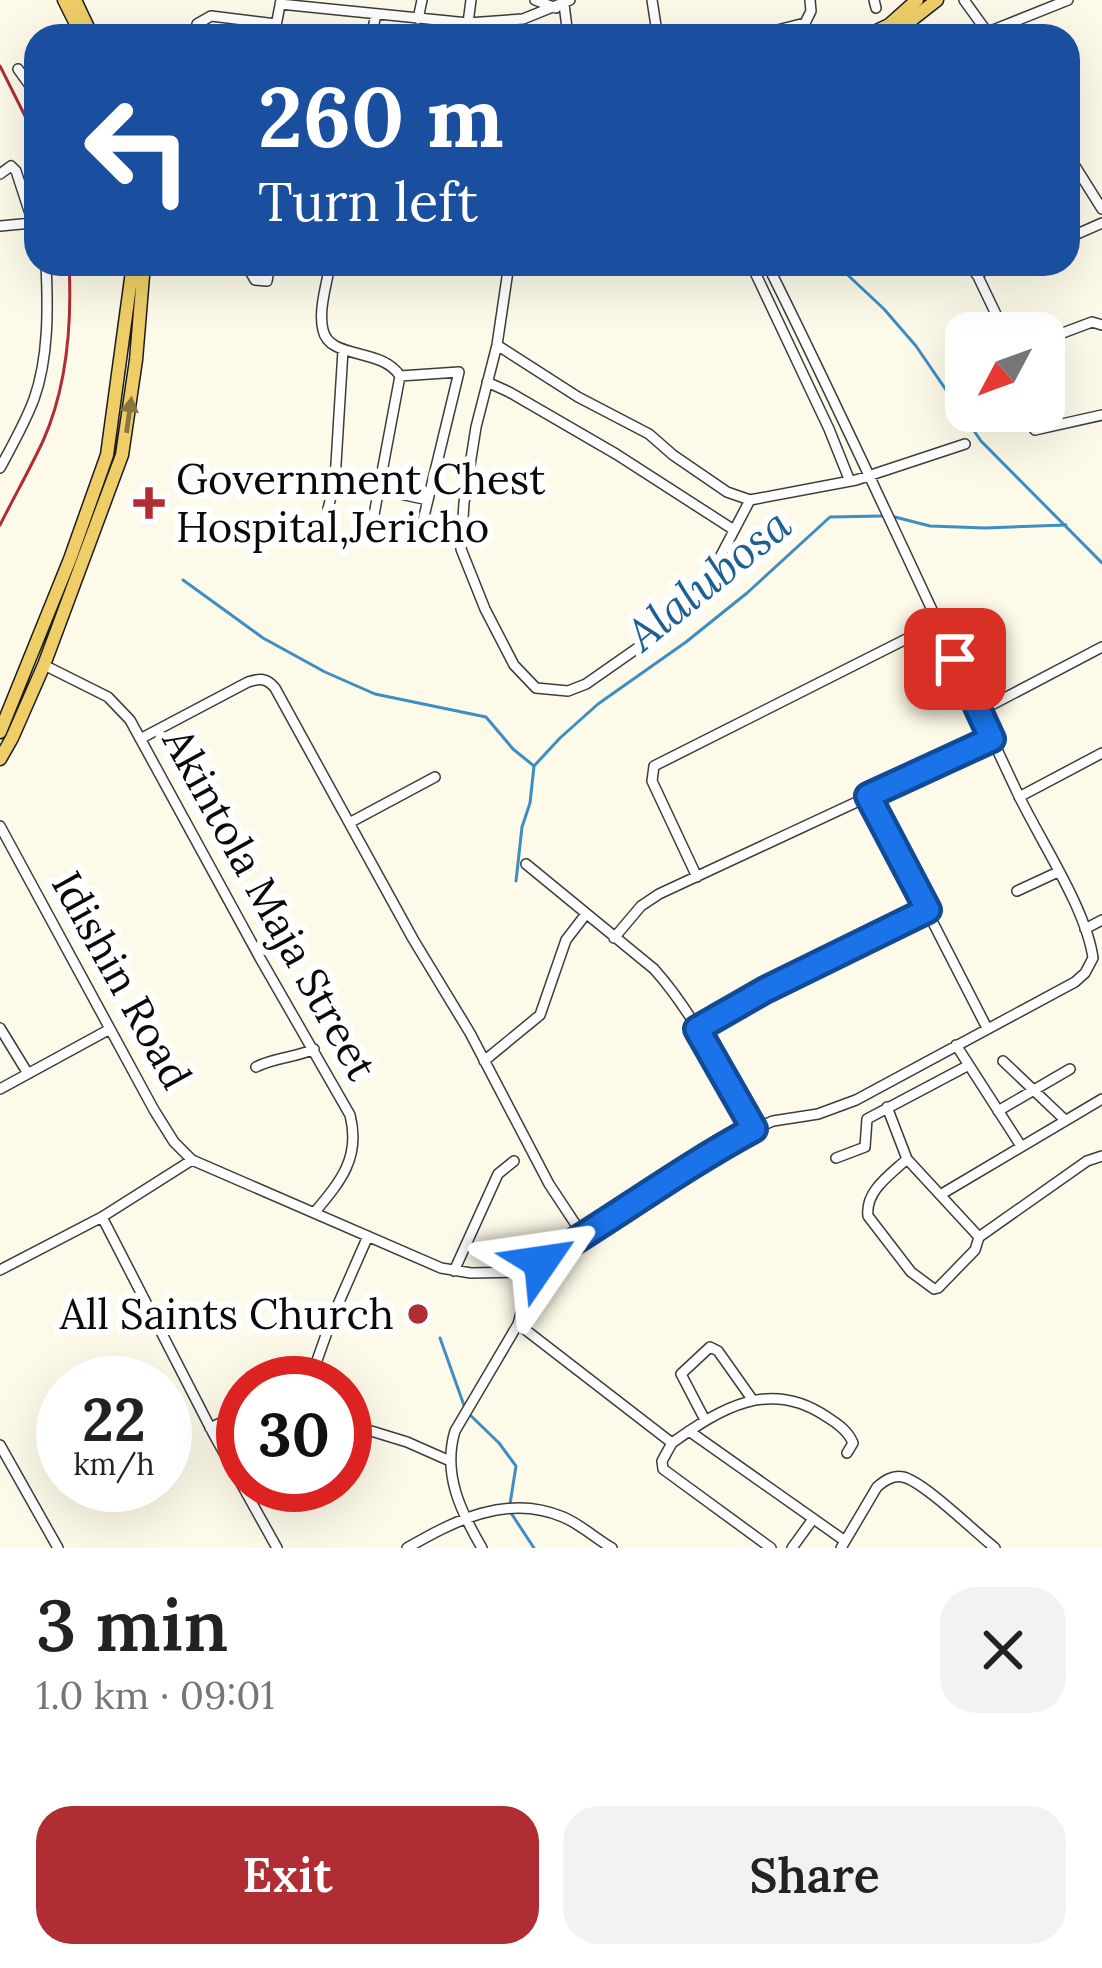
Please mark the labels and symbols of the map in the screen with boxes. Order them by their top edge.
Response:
north arrow [945,312,1065,432]
one-way arrow [119,395,138,433]
place label: Government Chest Hospital,Jericho [176,452,546,554]
marker: Government Chest Hospital,Jericho [133,487,165,519]
water label: Alalubosa [613,495,802,663]
pin [904,608,1006,710]
street label: Akintola Maja Street [150,718,389,1090]
street label: Idishin Road [40,862,204,1098]
position arrow [478,1199,604,1325]
place label: All Saints Church [59,1287,394,1341]
marker: All Saints Church [405,1301,431,1327]
speed limit sign: 30 [216,1356,372,1512]

